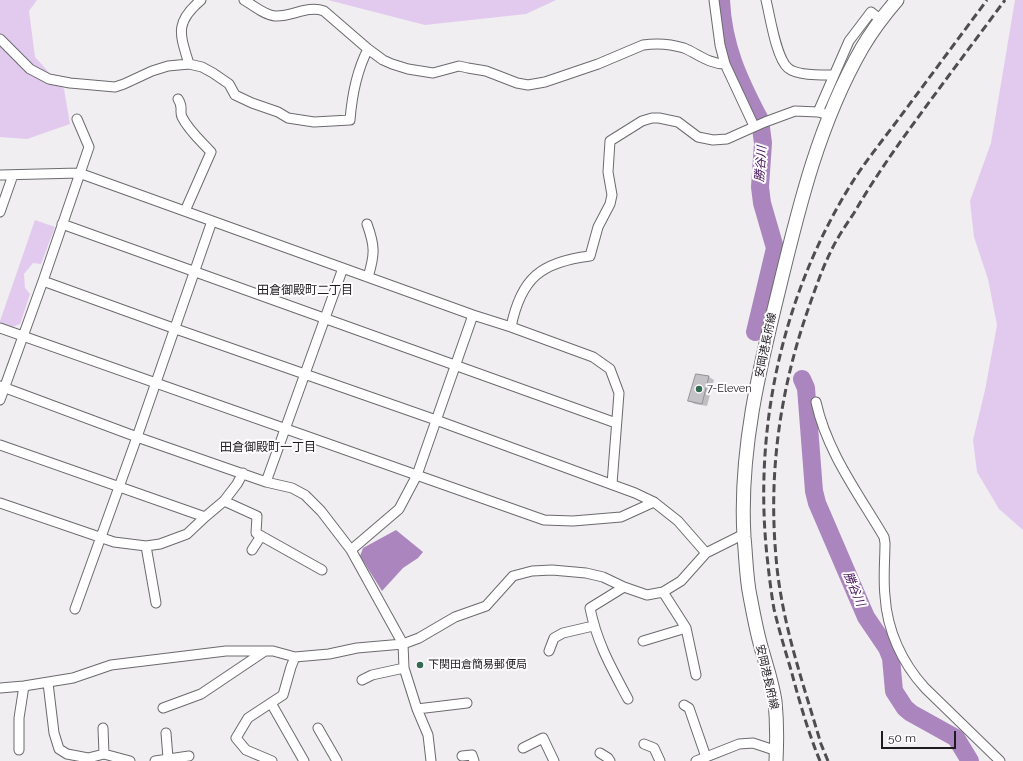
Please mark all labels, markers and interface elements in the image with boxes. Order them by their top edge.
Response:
water label: 勝谷川 [753,146,769,182]
district label: 田倉御殿町二丁目 [257,283,353,297]
street label: 安岡港長府線 [753,311,779,379]
place label: 7-Eleven [707,382,752,396]
marker: 7-Eleven [694,384,704,394]
district label: 田倉御殿町一丁目 [220,440,316,454]
water label: 勝谷川 [840,570,868,608]
street label: 安岡港長府線 [753,643,781,711]
place label: 下関田倉簡易郵便局 [428,658,527,672]
marker: 下関田倉簡易郵便局 [415,660,425,670]
scale bar [883,723,958,749]
text: 50 m [888,731,916,745]

